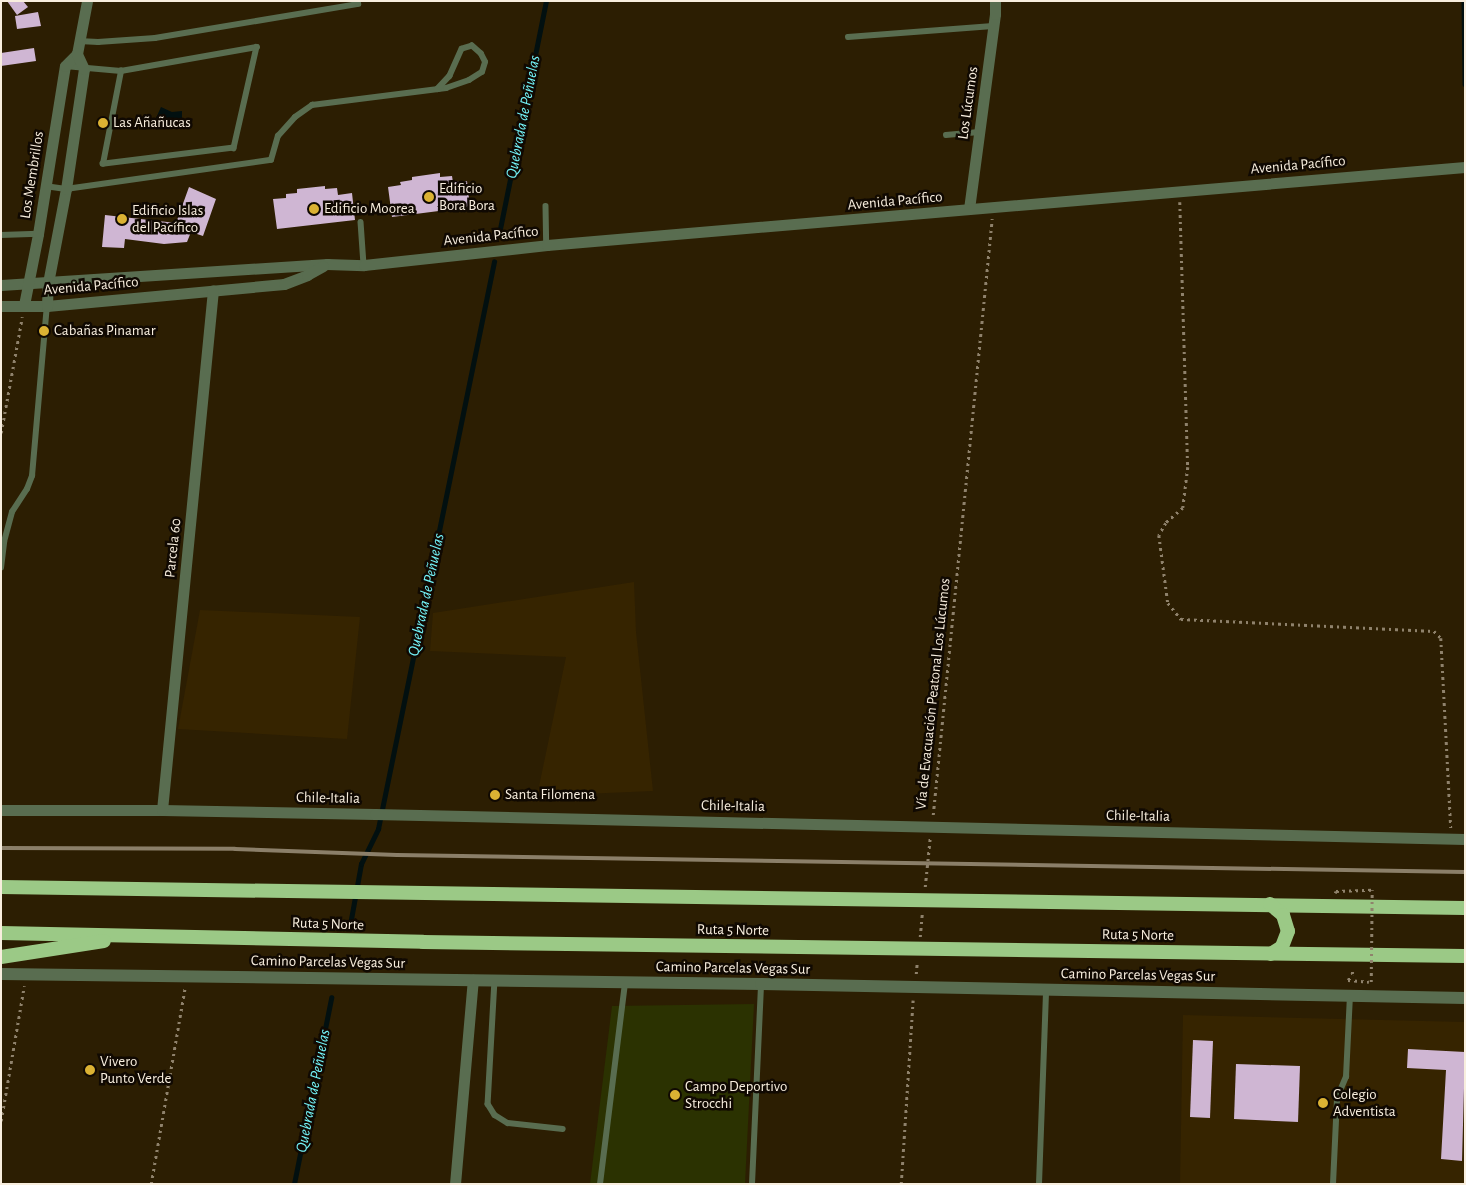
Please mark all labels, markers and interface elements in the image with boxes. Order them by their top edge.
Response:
water label: Quebrada de Peñuelas [502,54,544,180]
street label: Los Lúcumos [954,65,982,141]
place label: Las Añañucas [113,114,191,132]
marker: Las Añañucas [97,117,109,129]
street label: Los Membrillos [16,130,48,220]
street label: Avenida Pacífico [1250,152,1346,178]
place label: Edificio Bora Bora [439,179,495,214]
street label: Avenida Pacífico [847,188,943,214]
marker: Edificio Bora Bora [423,191,435,203]
place label: Edificio Moorea [324,200,415,218]
place label: Edificio Islas del Pacífico [132,201,203,236]
marker: Edificio Moorea [308,203,320,215]
marker: Edificio Islas del Pacífico [116,213,128,225]
street label: Avenida Pacífico [443,222,539,250]
street label: Avenida Pacífico [43,273,139,299]
place label: Cabañas Pinamar [54,322,155,340]
marker: Cabañas Pinamar [38,325,50,337]
street label: Parcela 60 [161,517,185,579]
water label: Quebrada de Peñuelas [404,532,448,658]
street label: Vía de Evacuación Peatonal Los Lúcumos [912,577,954,811]
place label: Santa Filomena [505,786,595,804]
street label: Chile-Italia [296,788,360,808]
marker: Santa Filomena [489,789,501,801]
street label: Chile-Italia [701,796,765,816]
street label: Chile-Italia [1106,806,1170,826]
street label: Ruta 5 Norte [292,914,364,934]
street label: Ruta 5 Norte [697,920,769,940]
street label: Ruta 5 Norte [1102,925,1174,945]
street label: Camino Parcelas Vegas Sur [251,952,405,972]
street label: Camino Parcelas Vegas Sur [656,958,810,978]
street label: Camino Parcelas Vegas Sur [1061,965,1215,985]
water label: Quebrada de Peñuelas [292,1028,334,1154]
place label: Vivero Punto Verde [100,1052,171,1087]
marker: Vivero Punto Verde [84,1064,96,1076]
place label: Campo Deportivo Strocchi [685,1077,787,1112]
place label: Colegio Adventista [1333,1085,1396,1120]
marker: Campo Deportivo Strocchi [669,1089,681,1101]
marker: Colegio Adventista [1317,1097,1329,1109]

